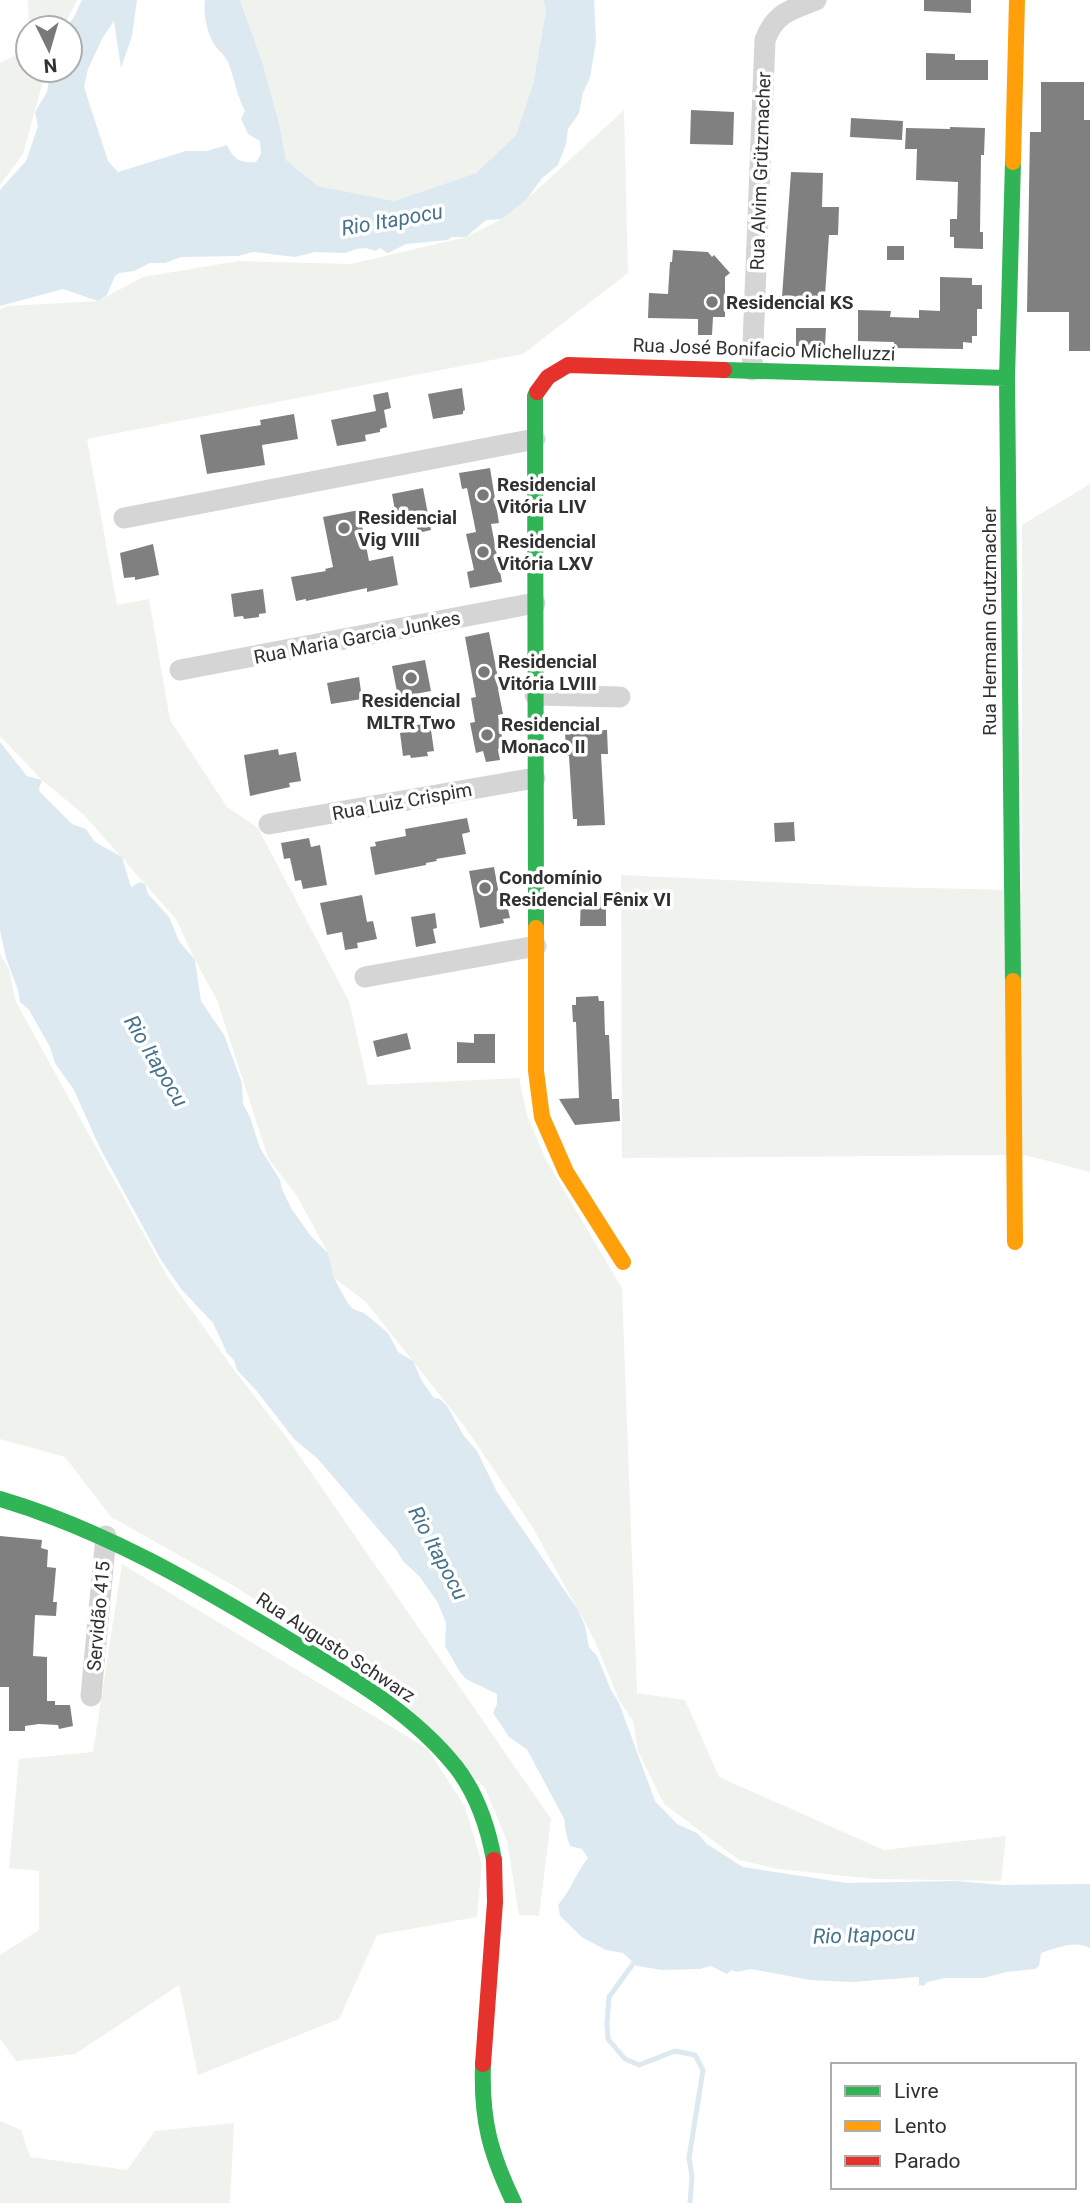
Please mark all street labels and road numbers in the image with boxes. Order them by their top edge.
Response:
street label: Rua Alvim Grützmacher [746,71,775,271]
street label: Rua José Bonifacio Michelluzzi [632,333,896,366]
street label: Rua Hermann Grutzmacher [978,506,1001,736]
street label: Rua Maria Garcia Junkes [252,606,462,669]
street label: Rua Luiz Crispim [330,778,474,825]
street label: Servidão 415 [82,1560,115,1672]
street label: Rua Augusto Schwarz [252,1587,419,1707]

